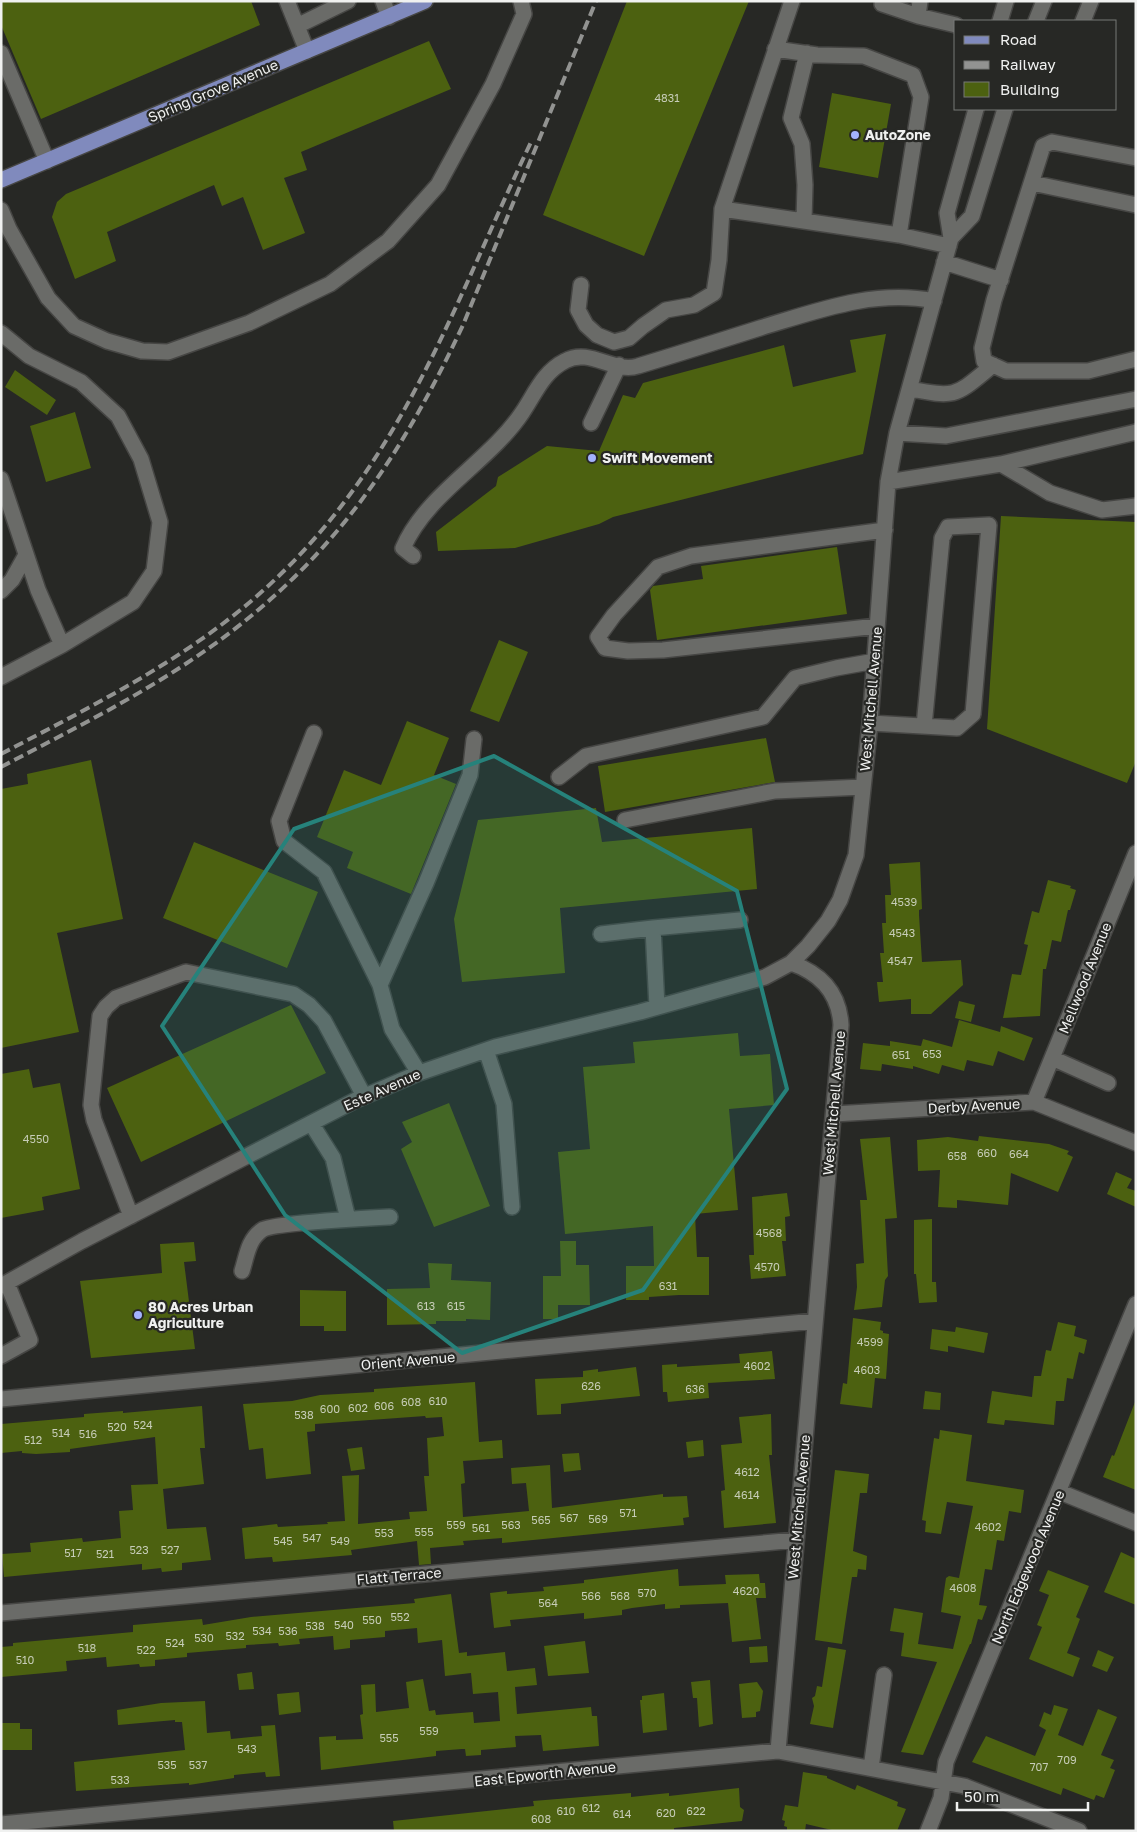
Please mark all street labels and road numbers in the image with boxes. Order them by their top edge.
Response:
street label: Spring Grove Avenue [145,55,280,126]
street label: West Mitchell Avenue [856,626,885,772]
street label: Mellwood Avenue [1054,920,1115,1036]
street label: West Mitchell Avenue [819,1030,848,1176]
street label: Este Avenue [341,1065,423,1114]
street label: Derby Avenue [927,1095,1021,1116]
street label: Orient Avenue [360,1348,456,1373]
street label: West Mitchell Avenue [784,1434,813,1580]
street label: North Edgewood Avenue [987,1487,1068,1646]
street label: Flatt Terrace [356,1563,442,1588]
street label: East Epworth Avenue [473,1758,617,1789]

